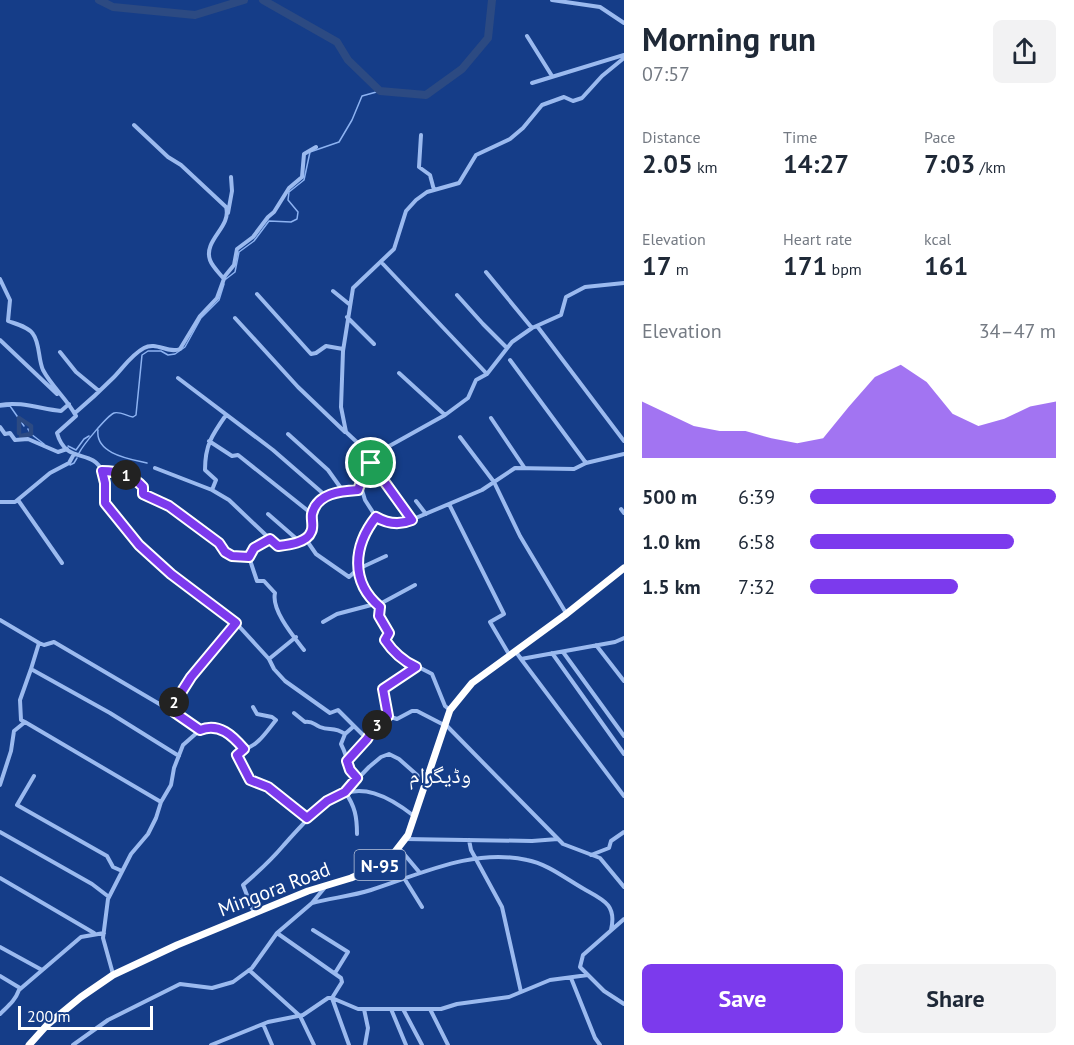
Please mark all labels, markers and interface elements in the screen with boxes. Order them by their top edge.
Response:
text: Morning run [642,17,816,60]
button: share [993,20,1056,83]
text: 07:57 [642,61,690,87]
text: Distance [642,127,701,147]
text: Time [783,127,817,147]
text: Pace [924,127,955,147]
text: 2.05 [642,147,693,180]
text: 14:27 [783,147,849,180]
text: 7:03 [924,147,975,180]
text: km [693,157,718,177]
text: /km [975,157,1006,177]
text: Elevation [642,229,706,249]
text: Heart rate [783,229,852,249]
text: kcal [924,229,951,249]
text: 17 [642,249,671,282]
text: 171 [783,249,827,282]
text: 161 [924,249,968,282]
text: m [671,259,689,279]
text: bpm [827,259,862,279]
text: Elevation [642,318,722,344]
text: 34–47 m [979,318,1056,344]
pin [345,437,396,488]
icon: arrive [354,446,387,479]
pin: 1 [111,460,141,490]
text: 1 [121,465,131,485]
text: 500 m [642,484,697,510]
text: 6:39 [738,484,775,510]
text: 1.0 km [642,529,701,555]
text: 6:58 [738,529,775,555]
text: 1.5 km [642,574,701,600]
text: 7:32 [738,574,775,600]
pin: 2 [159,687,189,717]
text: 2 [169,692,179,712]
pin: 3 [362,710,392,740]
text: 3 [372,715,382,735]
district label: وڈیگرام [409,761,471,790]
road number: N-95 [354,850,406,880]
street label: Mingora Road [214,856,334,922]
button: Save [642,964,843,1033]
button: Share [855,964,1056,1033]
scale bar [18,1003,153,1030]
text: 200 m [27,1006,70,1026]

